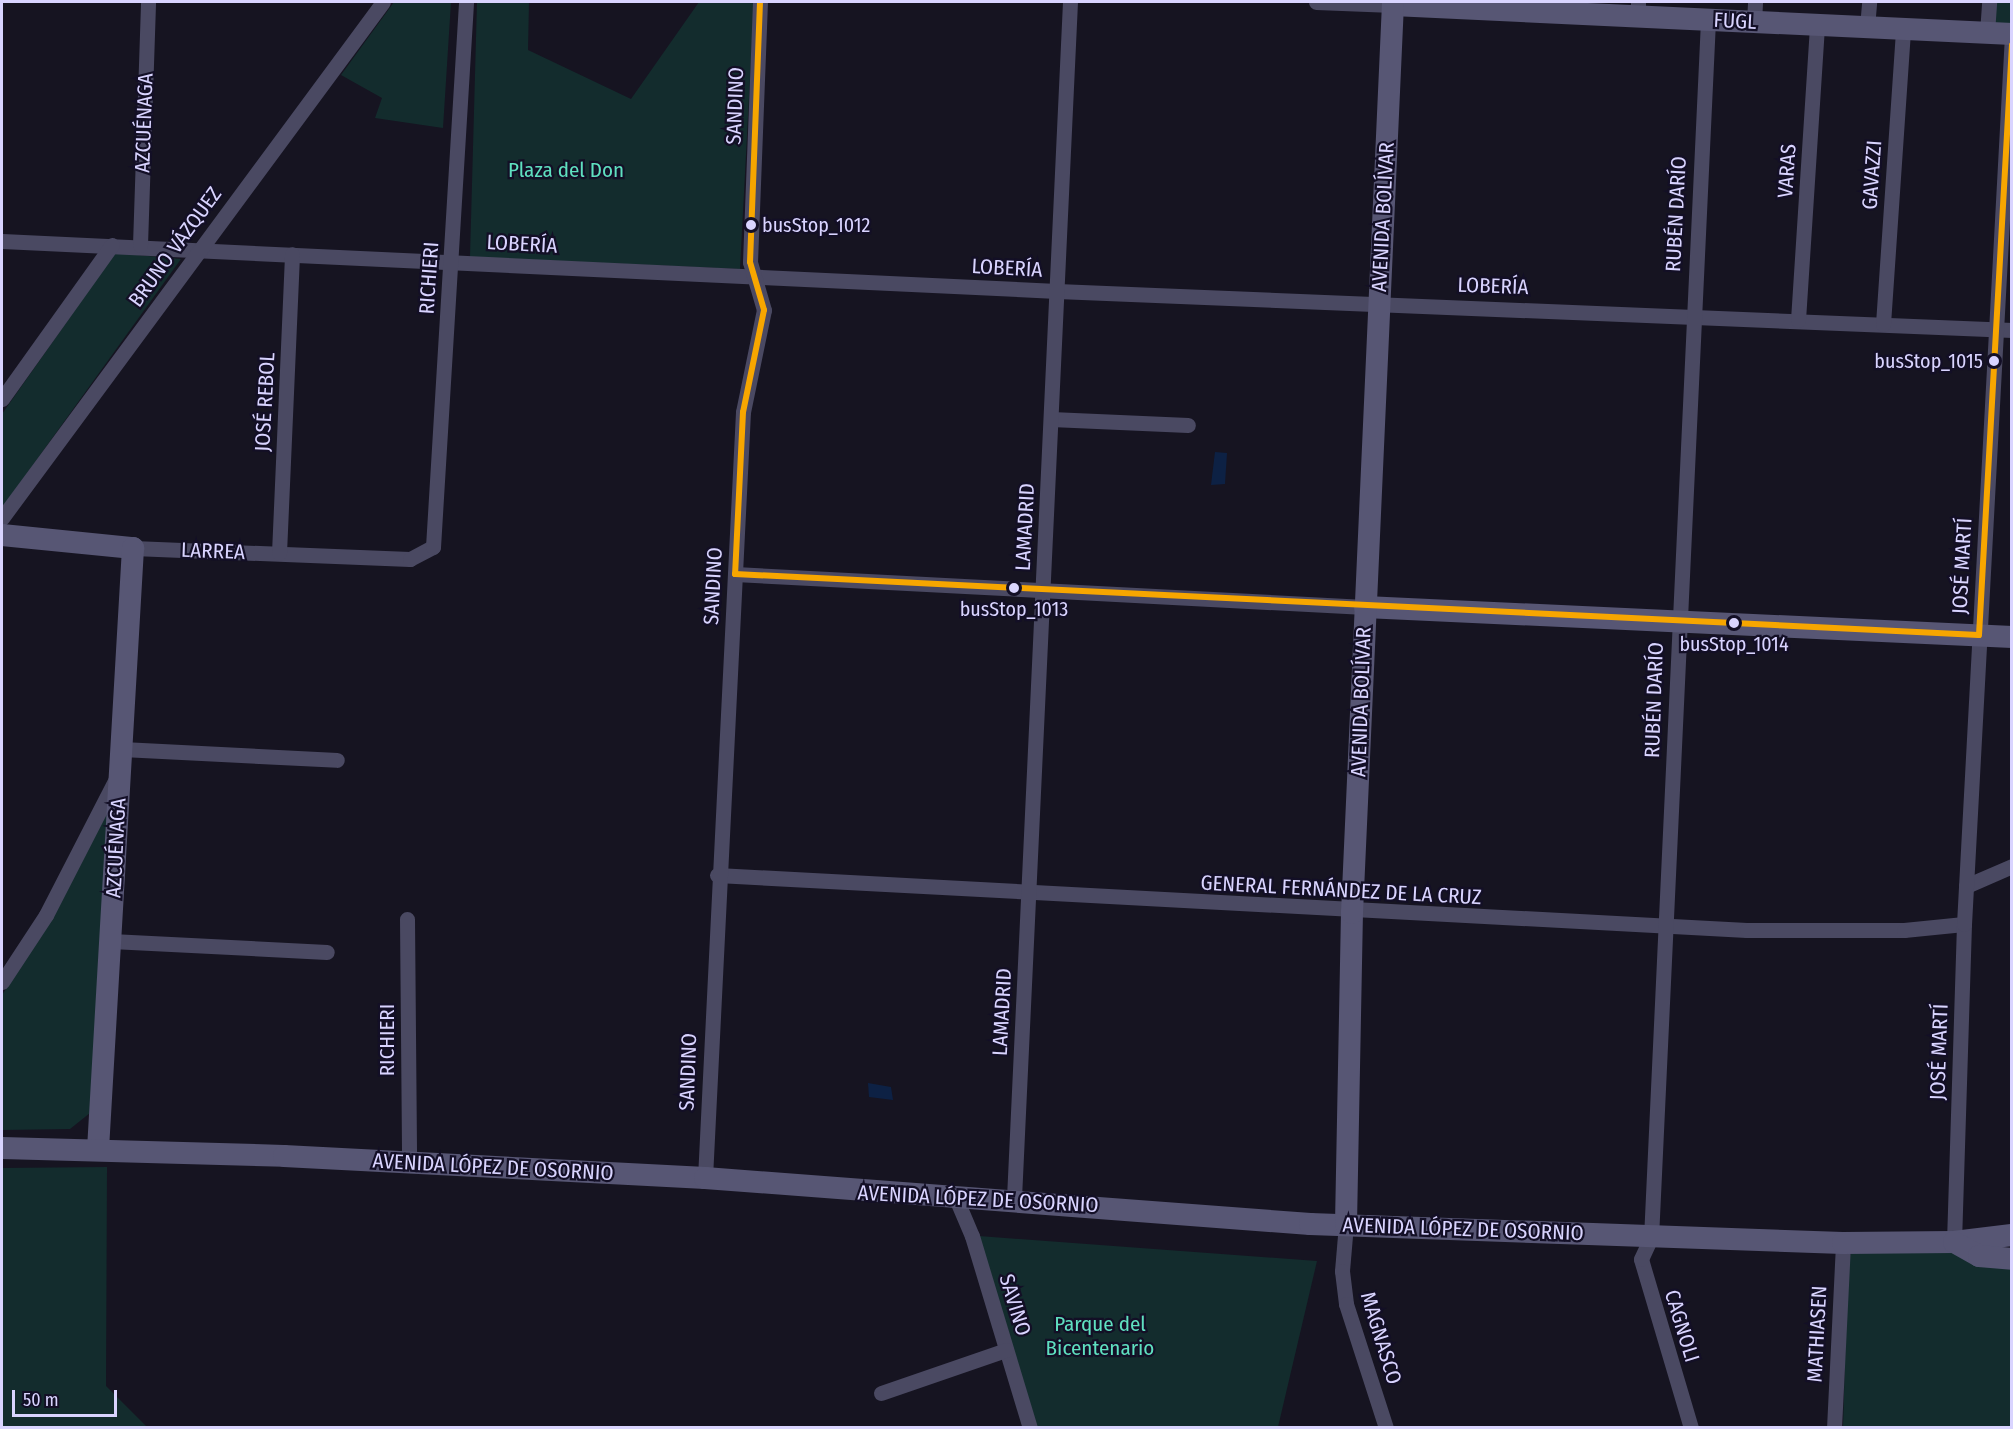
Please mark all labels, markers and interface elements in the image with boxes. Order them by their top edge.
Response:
street label: FUGL [1713,7,1757,35]
street label: SANDINO [721,67,749,145]
street label: AZCUÉNAGA [130,73,158,173]
street label: GAVAZZI [1857,140,1887,210]
street label: AVENIDA BOLÍVAR [1366,142,1400,292]
street label: VARAS [1773,143,1801,199]
street label: RUBÉN DARÍO [1660,156,1692,272]
park label: Plaza del Don [508,157,624,183]
street label: BRUNO VÁZQUEZ [123,182,227,312]
place label: busStop_1012 [762,213,870,237]
marker: busStop_1012 [745,219,757,231]
street label: LOBERÍA [486,230,558,258]
street label: RICHIERI [414,241,444,315]
street label: LOBERÍA [971,254,1043,282]
street label: LOBERÍA [1457,272,1529,300]
place label: busStop_1015 [1874,349,1983,373]
street label: JOSÉ REBOL [250,352,280,452]
marker: busStop_1015 [1988,355,2000,367]
street label: LAMADRID [1010,483,1040,571]
street label: JOSÉ MARTÍ [1947,517,1977,615]
street label: LARREA [181,537,245,565]
street label: SANDINO [698,547,728,625]
marker: busStop_1013 [1008,582,1020,594]
place label: busStop_1013 [960,597,1068,621]
marker: busStop_1014 [1728,617,1740,629]
street label: AVENIDA BOLÍVAR [1346,627,1376,777]
place label: busStop_1014 [1679,632,1789,656]
street label: RUBÉN DARÍO [1639,642,1669,758]
street label: AZCUÉNAGA [101,798,131,898]
street label: GENERAL FERNÁNDEZ DE LA CRUZ [1200,870,1482,910]
street label: LAMADRID [987,968,1017,1056]
street label: JOSÉ MARTÍ [1925,1003,1953,1101]
street label: RICHIERI [374,1004,400,1076]
street label: SANDINO [674,1033,702,1111]
street label: AVENIDA LÓPEZ DE OSORNIO [372,1148,614,1186]
street label: AVENIDA LÓPEZ DE OSORNIO [857,1180,1099,1218]
street label: AVENIDA LÓPEZ DE OSORNIO [1342,1212,1584,1246]
street label: SAVINO [994,1271,1036,1339]
street label: MATHIASEN [1802,1285,1832,1383]
street label: CAGNOLI [1659,1287,1705,1365]
street label: MAGNASCO [1355,1289,1407,1387]
park label: Parque del Bicentenario [1046,1311,1154,1361]
scale bar [15,1378,120,1416]
text: 50 m [23,1389,59,1411]

